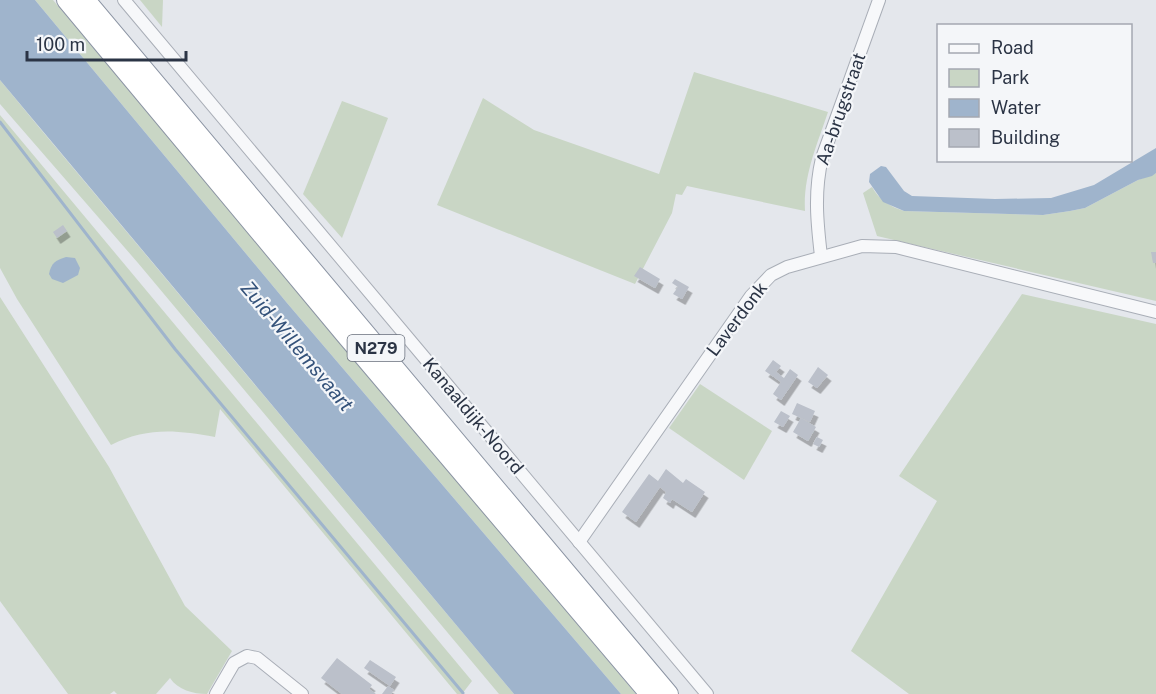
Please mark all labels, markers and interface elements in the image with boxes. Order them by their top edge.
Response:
scale bar [27,24,186,62]
legend [937,24,1132,162]
text: 100 m [36,34,85,55]
text: Road [991,37,1034,58]
street label: Aa-brugstraat [811,50,870,168]
text: Park [991,67,1029,88]
text: Water [991,97,1041,118]
text: Building [991,127,1060,148]
water label: Zuid-Willemsvaart [236,276,359,416]
street label: Laverdonk [702,278,771,360]
road number: N279 [348,335,404,361]
street label: Kanaaldijk-Noord [419,353,528,478]

